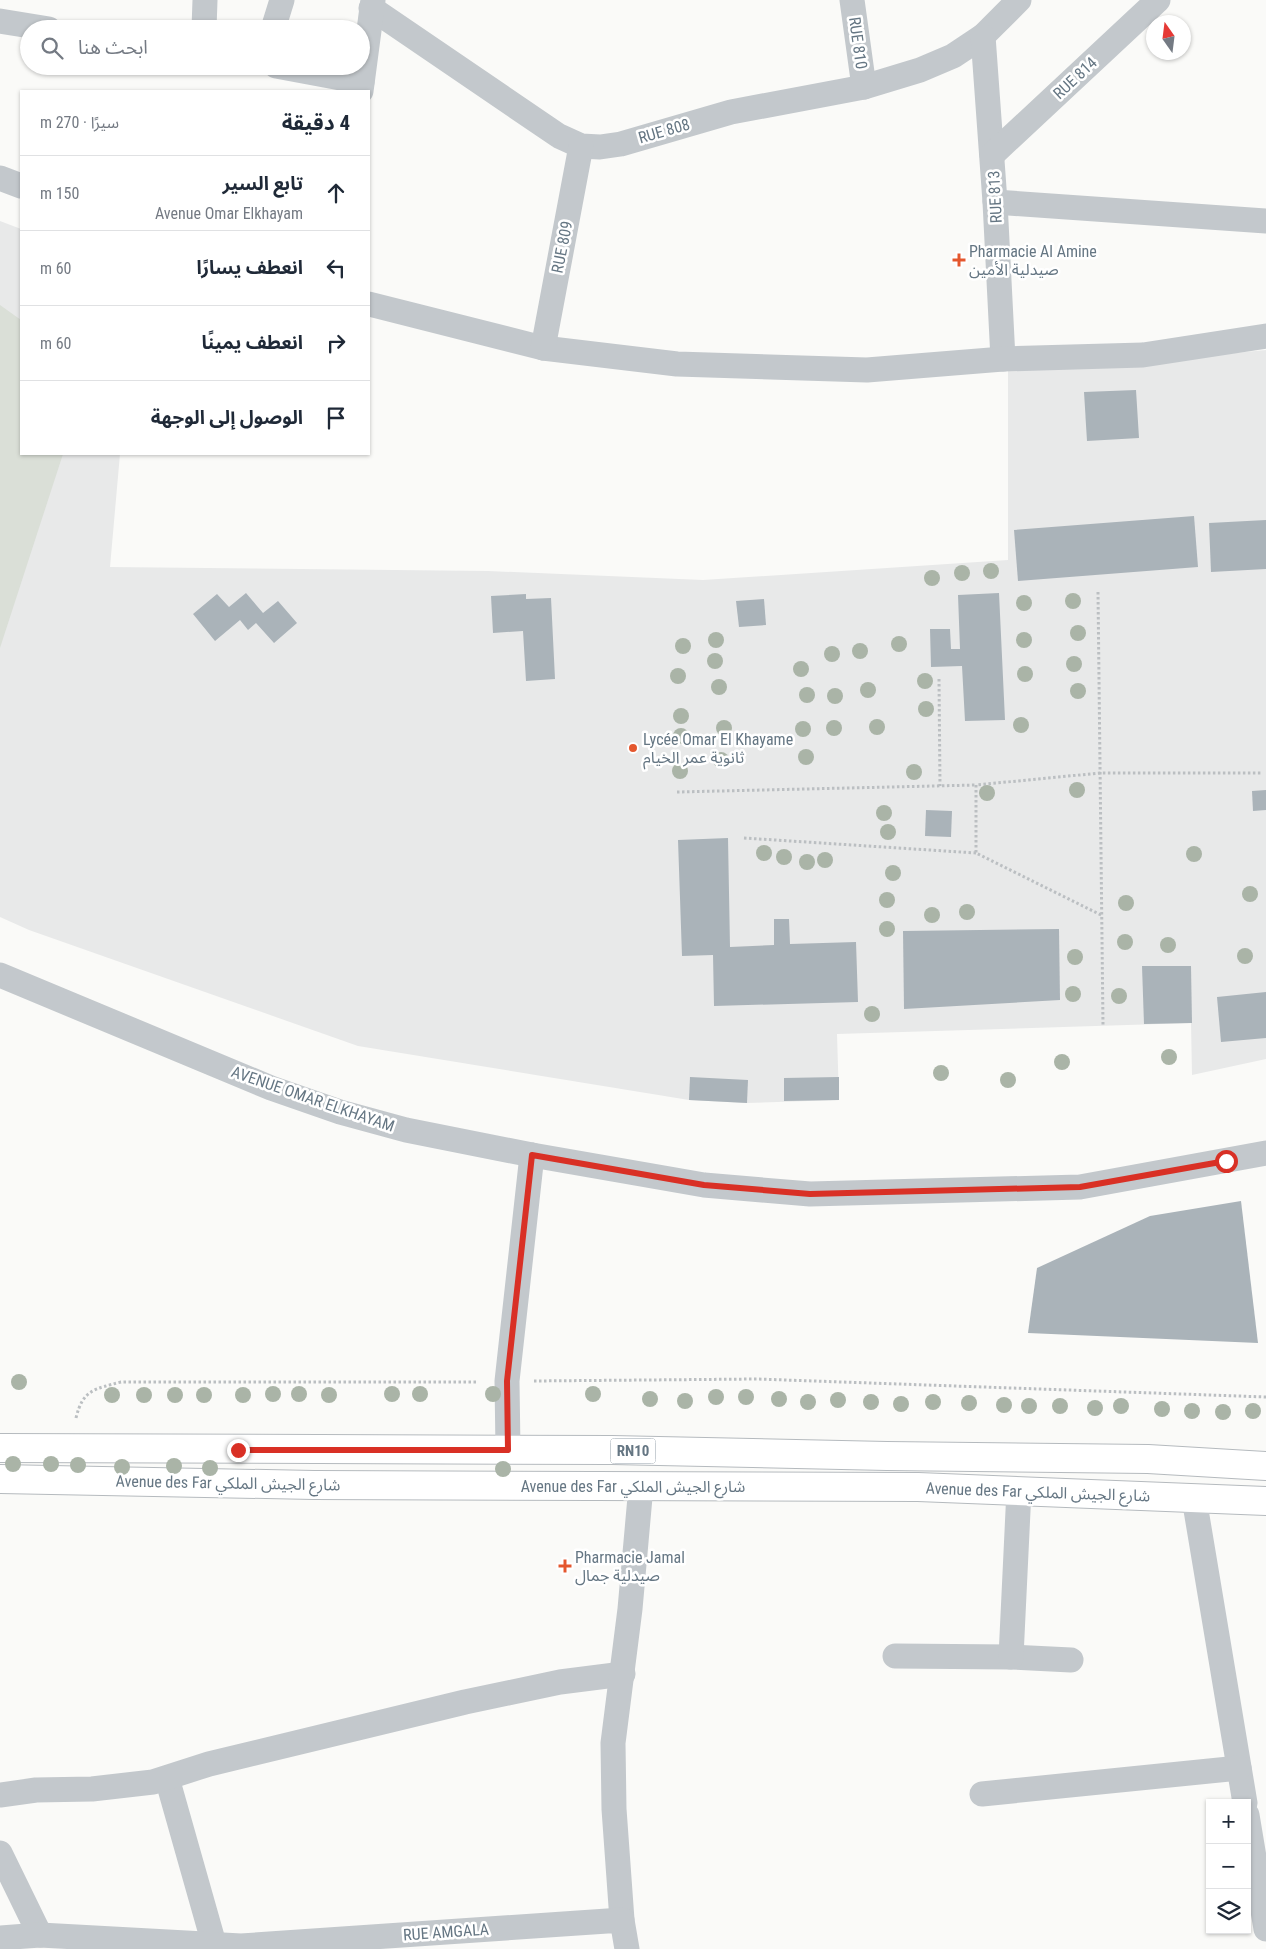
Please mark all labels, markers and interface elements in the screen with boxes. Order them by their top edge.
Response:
north arrow [1146,15,1191,60]
street label: RUE 810 [845,16,871,70]
search box [20,20,370,75]
icon: search [38,34,66,62]
text: ابحث هنا [78,36,148,59]
street label: RUE 814 [1049,53,1101,103]
text: 4 دقيقة [282,111,350,135]
text: سيرًا · 270 m [40,113,119,132]
street label: RUE 808 [636,115,692,147]
street label: RUE 813 [984,170,1006,224]
text: تابع السير [222,172,303,195]
icon: ahead [322,179,350,207]
text: 150 m [40,184,79,203]
text: Avenue Omar Elkhayam [155,204,303,223]
street label: RUE 809 [548,219,576,275]
place label: Pharmacie Al Amine صيدلية الأمين [969,242,1097,279]
icon: left [322,254,350,282]
marker: Pharmacie Al Amine صيدلية الأمين [953,254,965,266]
text: انعطف يسارًا [197,256,303,279]
text: 60 m [40,259,72,278]
icon: right [322,329,350,357]
text: انعطف يمينًا [201,331,303,354]
text: 60 m [40,334,72,353]
icon: arrive [322,404,350,432]
text: الوصول إلى الوجهة [151,406,303,429]
place label: Lycée Omar El Khayame ثانوية عمر الخيام [643,730,793,770]
marker: Lycée Omar El Khayame ثانوية عمر الخيام [627,742,639,754]
street label: AVENUE OMAR ELKHAYAM [229,1062,397,1136]
route start [1215,1150,1238,1173]
road number: RN10 [610,1438,656,1464]
route end [227,1439,250,1462]
street label: Avenue des Far شارع الجيش الملكي [115,1472,340,1497]
street label: Avenue des Far شارع الجيش الملكي [521,1477,745,1499]
street label: Avenue des Far شارع الجيش الملكي [925,1479,1151,1508]
place label: Pharmacie Jamal صيدلية جمال [575,1548,685,1586]
marker: Pharmacie Jamal صيدلية جمال [559,1560,571,1572]
map controls [1206,1799,1251,1934]
button: + [1206,1799,1251,1844]
button: − [1206,1844,1251,1889]
button: layers [1206,1889,1251,1934]
street label: RUE AMGALA [402,1920,490,1944]

